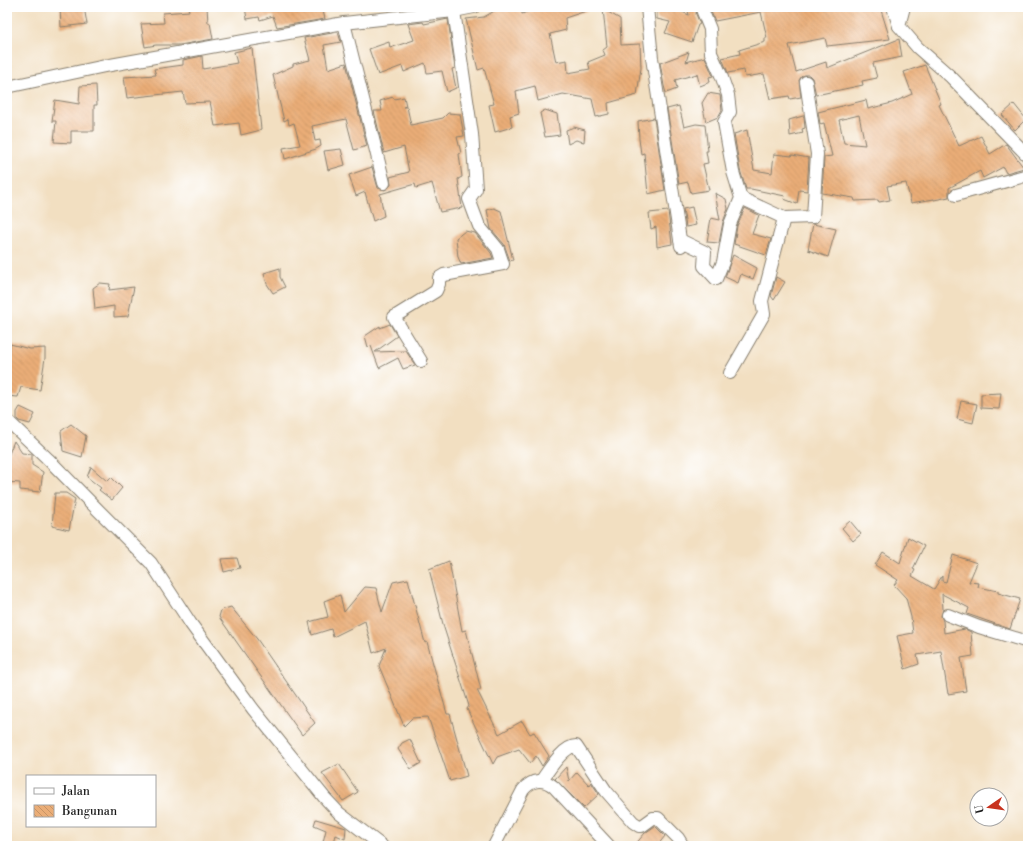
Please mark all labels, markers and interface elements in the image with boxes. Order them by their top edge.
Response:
legend [26,775,156,827]
text: Jalan [61,784,90,799]
north arrow [969,787,1009,827]
text: U [972,803,988,815]
text: Bangunan [61,804,117,819]

